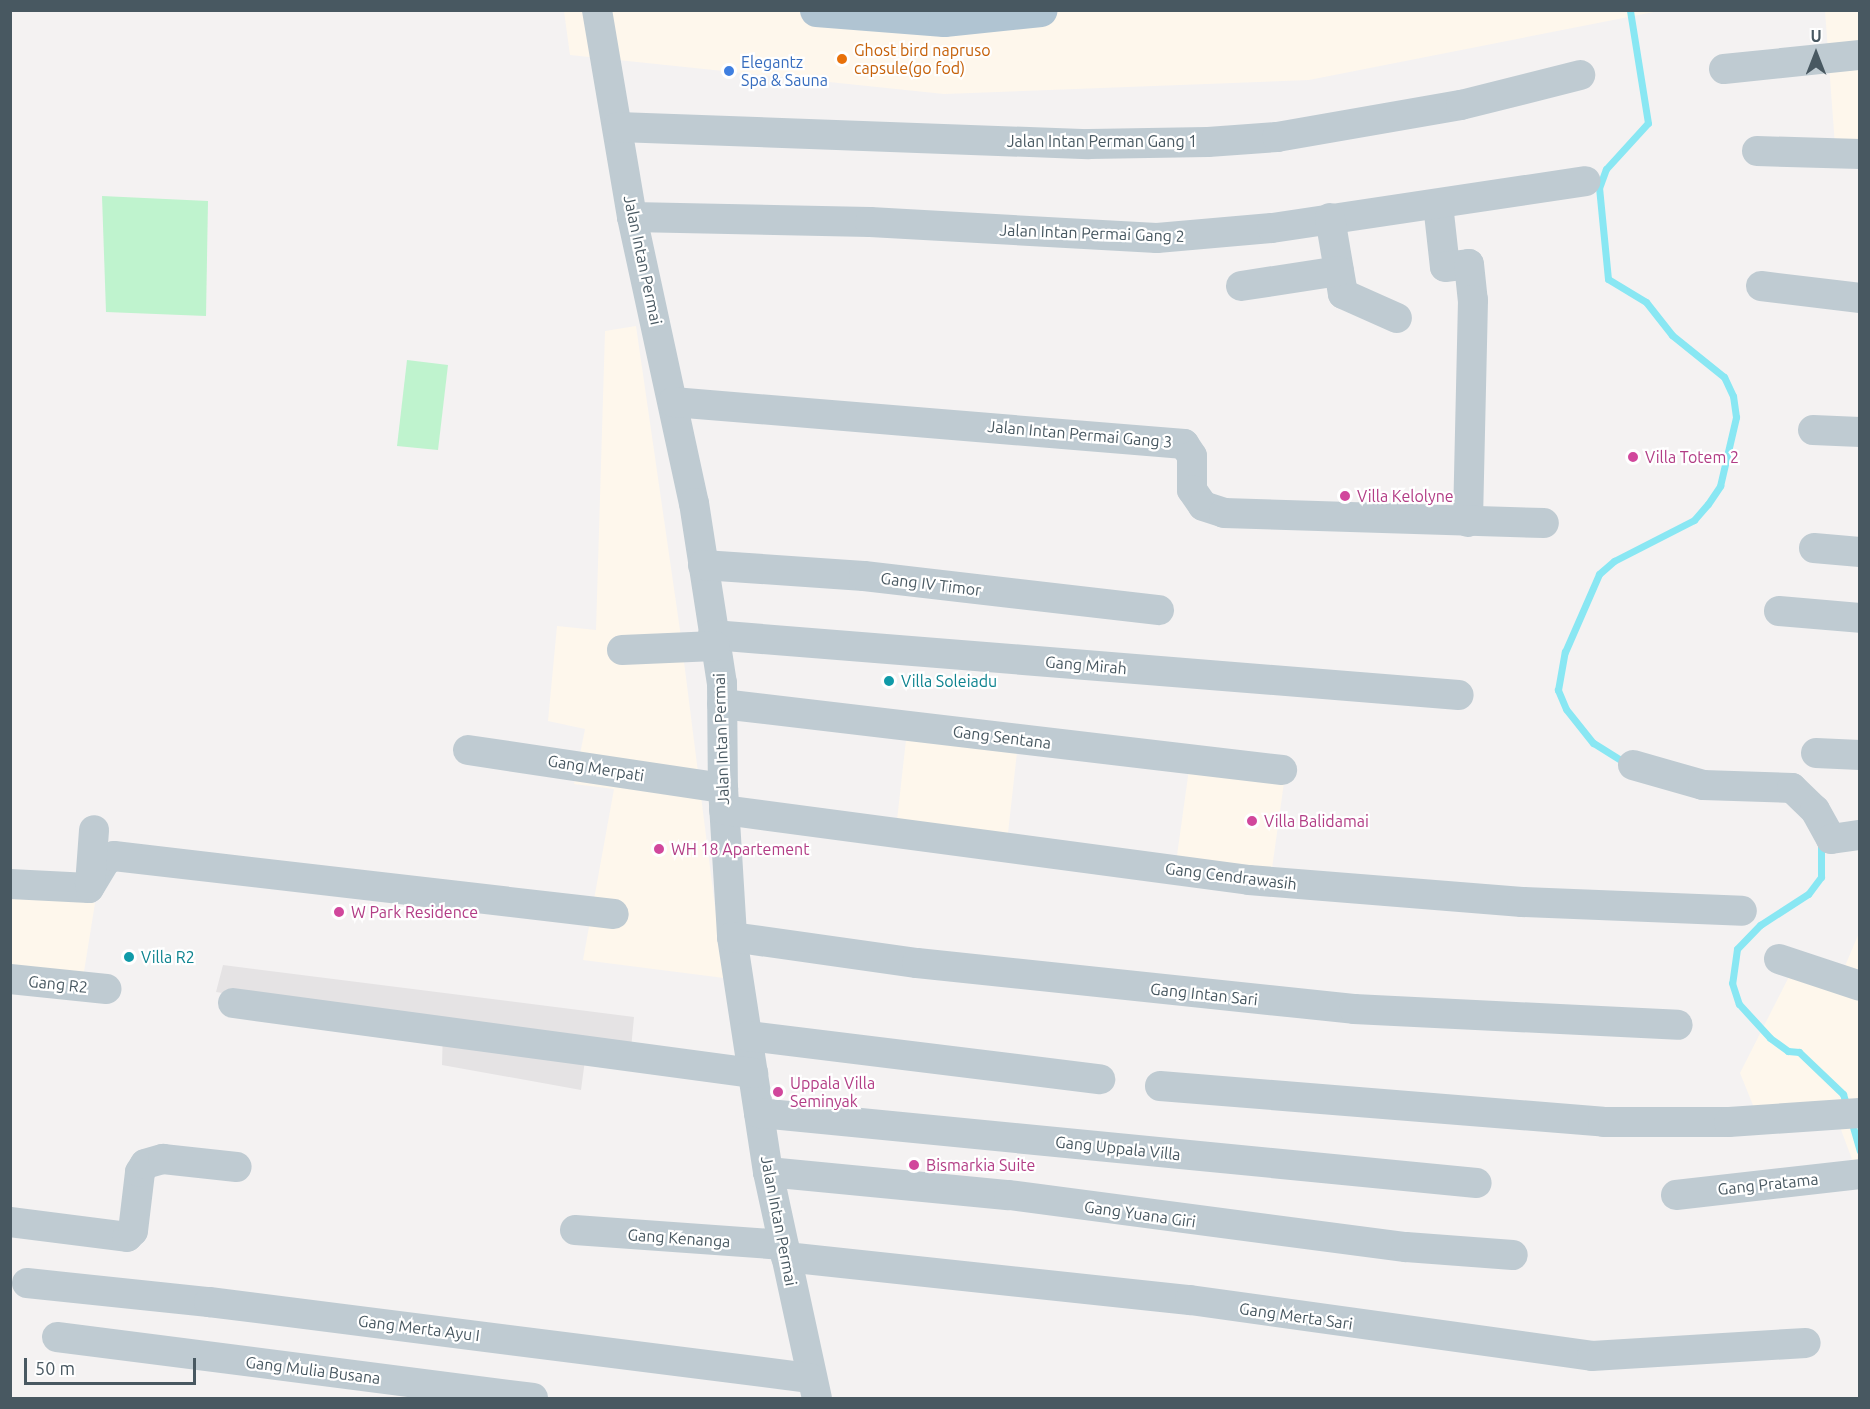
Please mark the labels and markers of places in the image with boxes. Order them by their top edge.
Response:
place label: Ghost bird napruso capsule(go fod) [854,40,991,78]
place label: Elegantz Spa & Sauna [741,52,828,90]
marker: Ghost bird napruso capsule(go fod) [835,52,849,66]
marker: Elegantz Spa & Sauna [722,64,736,78]
place label: Villa Totem 2 [1645,447,1739,467]
marker: Villa Totem 2 [1626,450,1640,464]
place label: Villa Kelolyne [1357,486,1454,506]
marker: Villa Kelolyne [1338,489,1352,503]
place label: Villa Soleiadu [901,671,997,691]
marker: Villa Soleiadu [882,674,896,688]
place label: Villa Balidamai [1264,811,1369,831]
marker: Villa Balidamai [1245,814,1259,828]
place label: WH 18 Apartement [671,839,810,859]
marker: WH 18 Apartement [652,842,666,856]
place label: W Park Residence [351,902,478,922]
marker: W Park Residence [332,905,346,919]
place label: Villa R2 [141,947,195,967]
marker: Villa R2 [122,950,136,964]
place label: Uppala Villa Seminyak [790,1073,875,1111]
marker: Uppala Villa Seminyak [771,1085,785,1099]
place label: Bismarkia Suite [926,1155,1035,1175]
marker: Bismarkia Suite [907,1158,921,1172]

